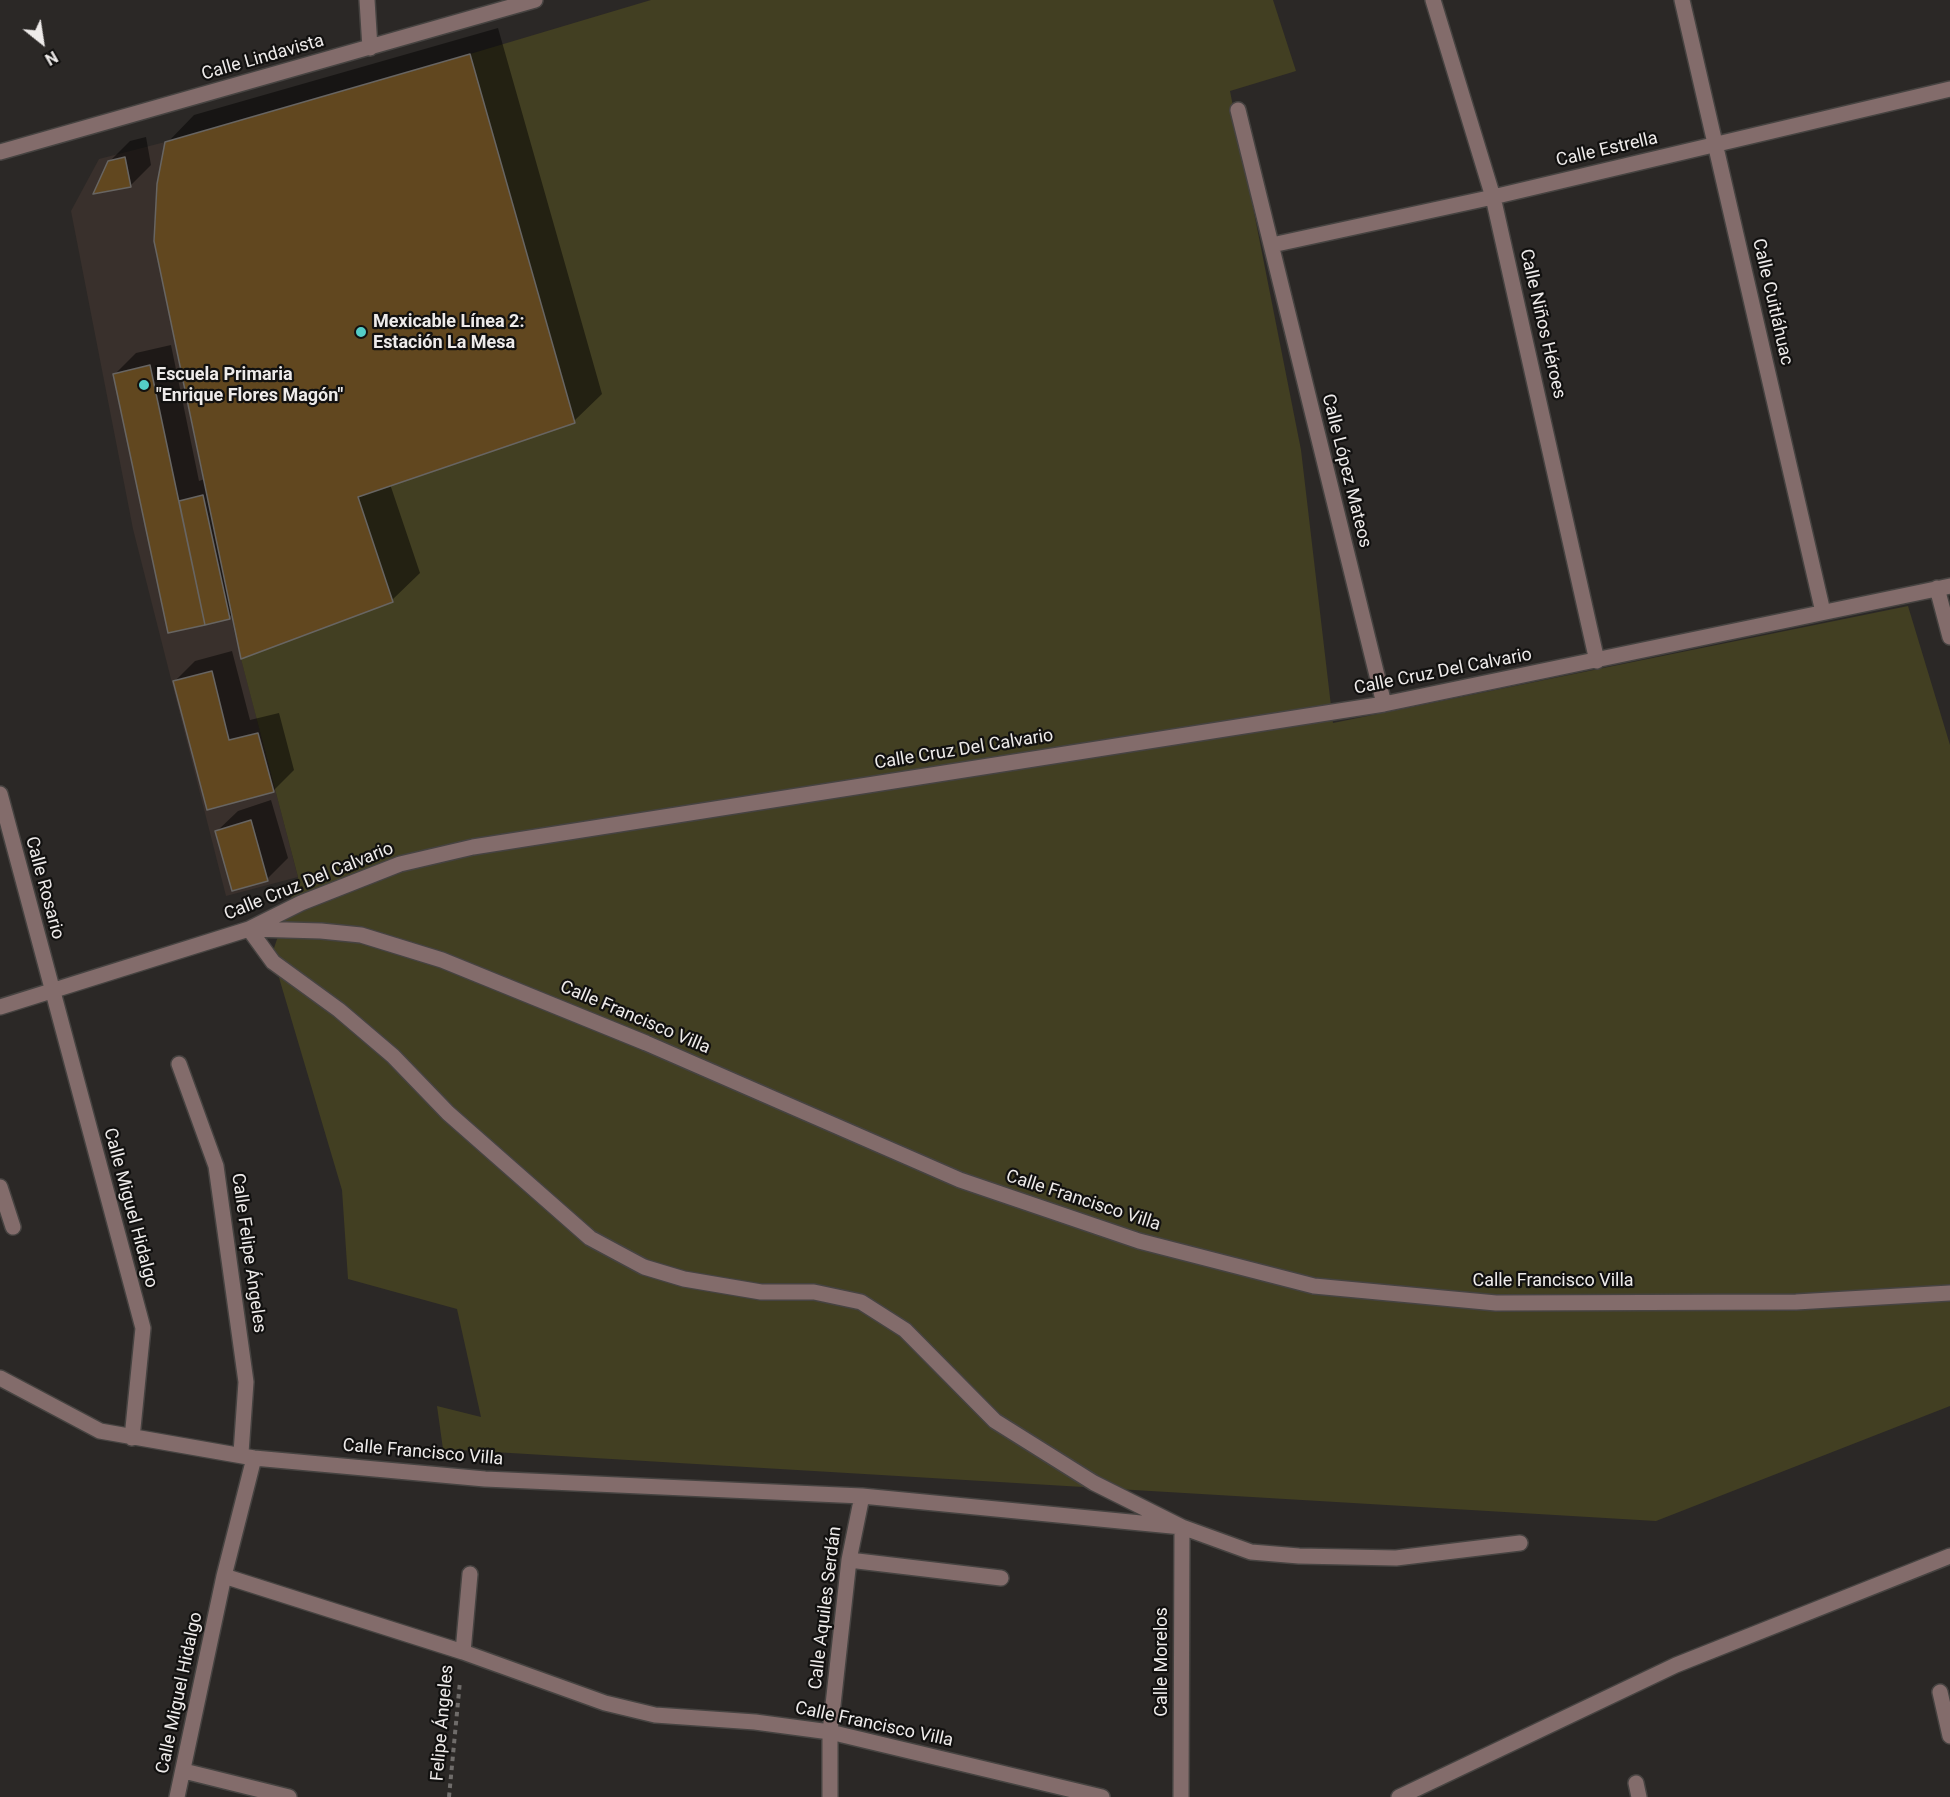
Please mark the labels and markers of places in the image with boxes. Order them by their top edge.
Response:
place label: Mexicable Línea 2: Estación La Mesa [373,311,524,354]
marker: Mexicable Línea 2: Estación La Mesa [354,325,368,339]
place label: Escuela Primaria "Enrique Flores Magón" [156,364,343,406]
marker: Escuela Primaria "Enrique Flores Magón" [137,378,151,392]

